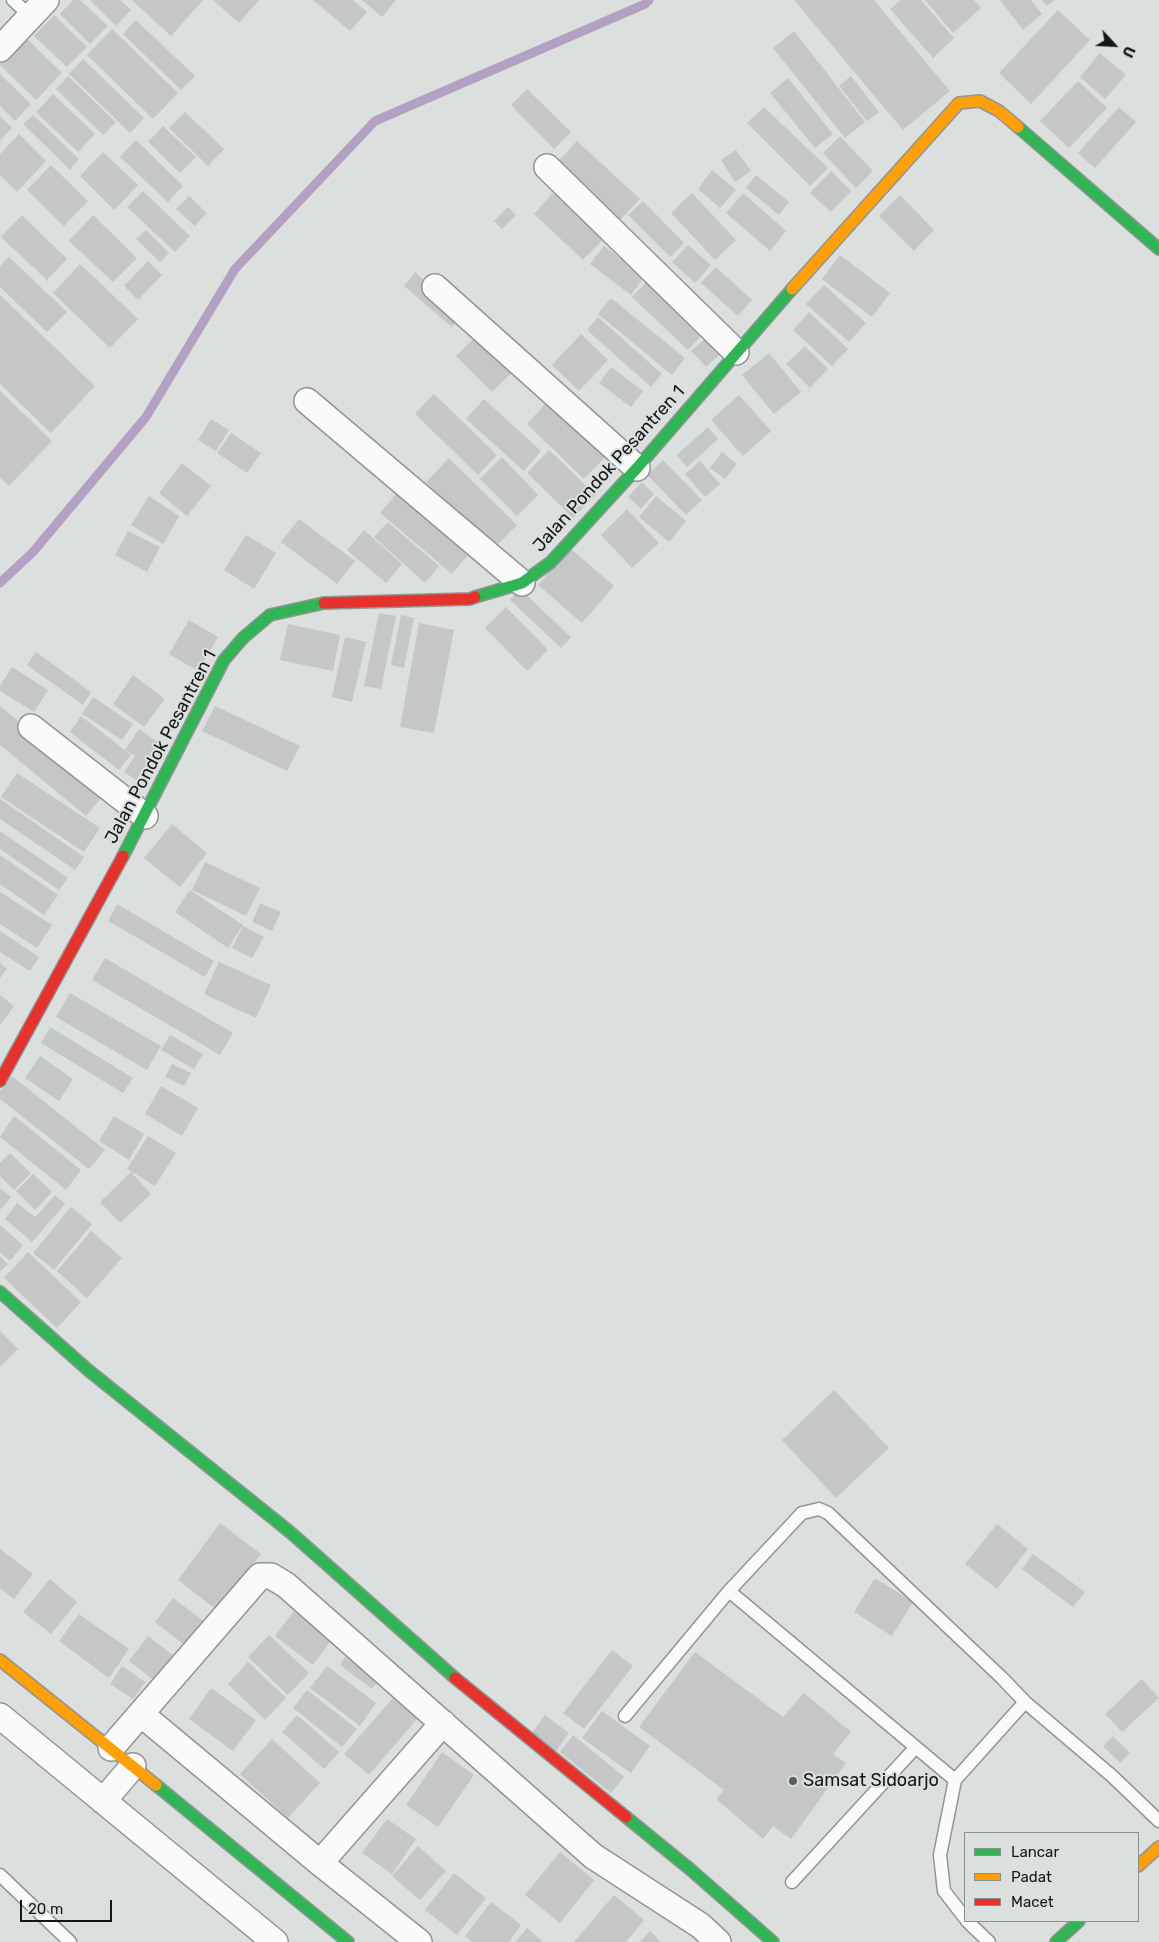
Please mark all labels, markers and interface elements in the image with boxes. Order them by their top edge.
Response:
north arrow [1089,20,1139,70]
text: U [1118,43,1138,60]
street label: Jalan Pondok Pesantren 1 [529,381,689,557]
street label: Jalan Pondok Pesantren 1 [101,646,221,848]
place label: Samsat Sidoarjo [803,1770,939,1792]
marker: Samsat Sidoarjo [787,1775,799,1787]
legend [964,1832,1139,1922]
text: Lancar [1011,1843,1059,1861]
text: Padat [1011,1868,1052,1886]
scale bar [22,1890,115,1922]
text: Macet [1011,1893,1054,1911]
text: 20 m [28,1900,63,1918]

